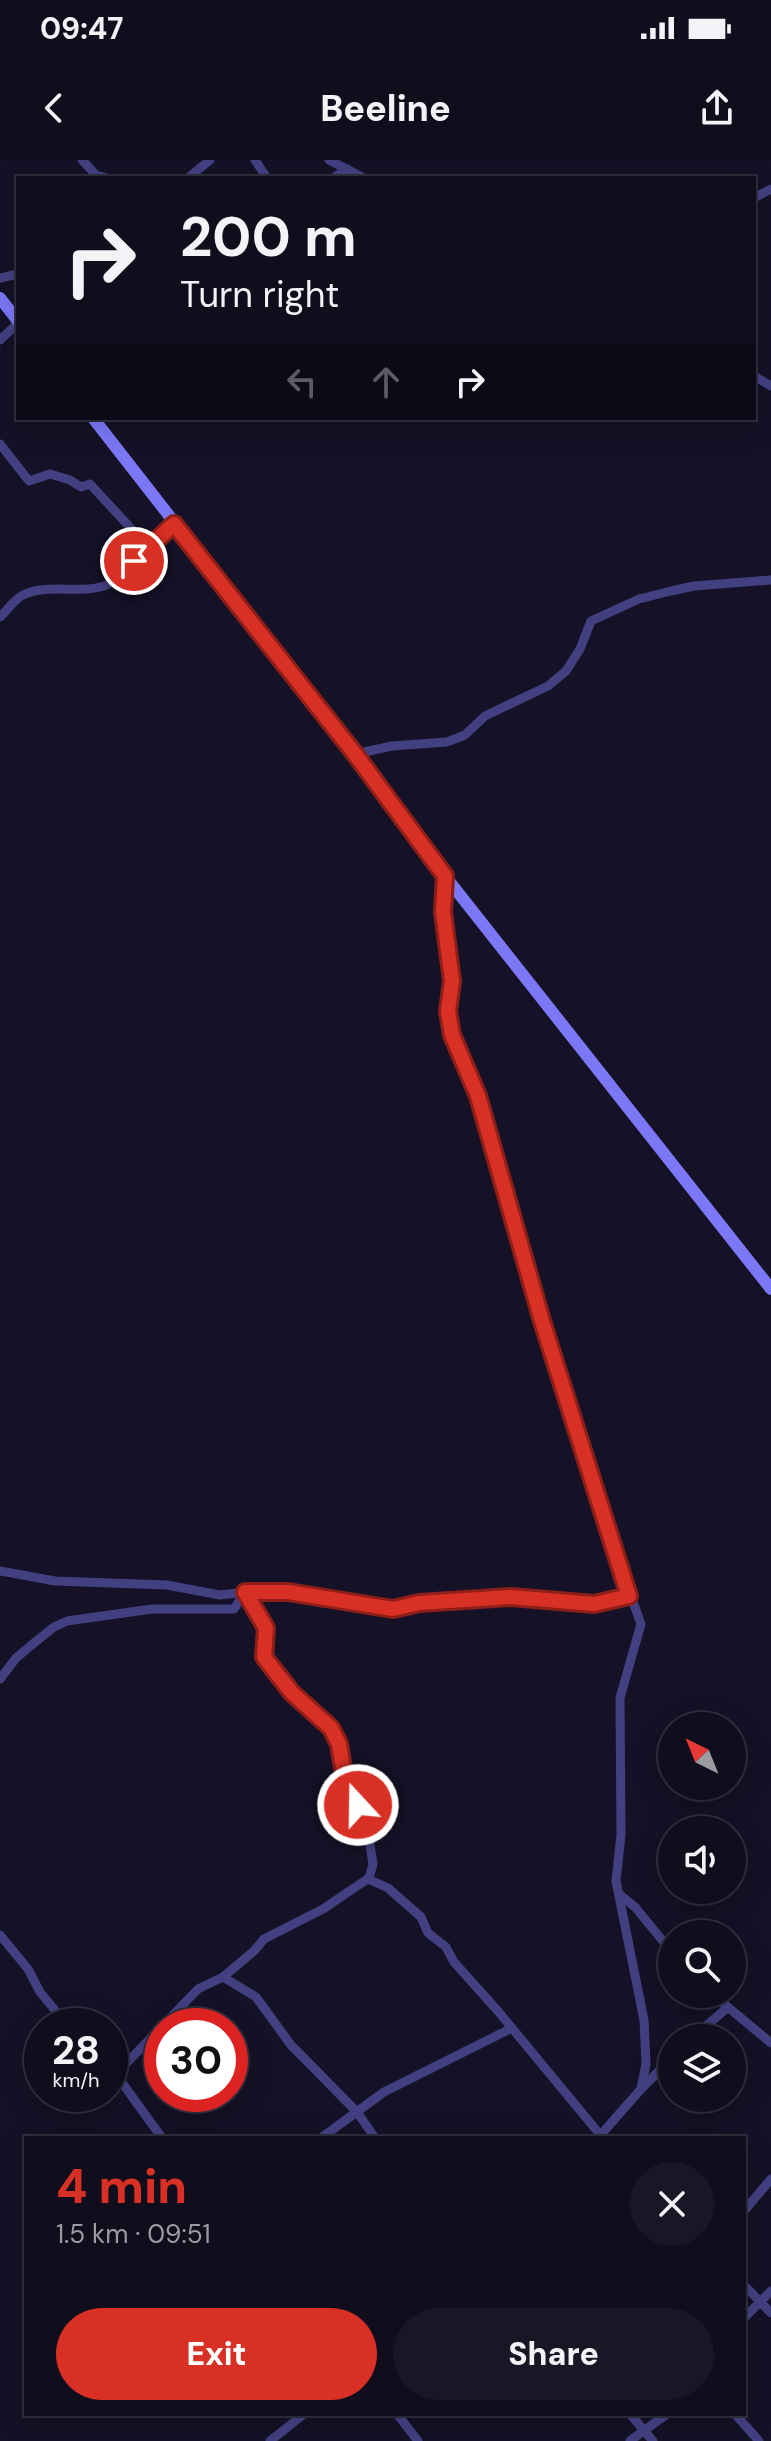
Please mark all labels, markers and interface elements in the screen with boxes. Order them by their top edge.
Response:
text: 09:47 [40,9,123,48]
text: Beeline [320,85,451,132]
icon: back [32,86,76,130]
icon: share [695,86,739,130]
text: 200 m [180,200,357,273]
icon: right [48,208,152,312]
text: Turn right [180,271,339,318]
icon: left [280,360,324,404]
icon: ahead [364,360,408,404]
icon: right [448,360,492,404]
pin [100,527,168,595]
icon: arrive [112,539,156,583]
north arrow [658,1712,746,1800]
map controls [658,1712,746,2112]
position arrow [316,1763,400,1847]
button: sound [658,1816,746,1904]
button: search [658,1920,746,2008]
speed limit sign: 30 [144,2008,248,2112]
text: 28 [52,2024,100,2076]
button: layers [658,2024,746,2112]
text: km/h [52,2067,100,2093]
text: 4 min [56,2155,187,2218]
button: close [630,2162,714,2246]
text: 1.5 km · 09:51 [56,2217,211,2251]
button: Exit [56,2308,377,2400]
button: Share [393,2308,714,2400]

